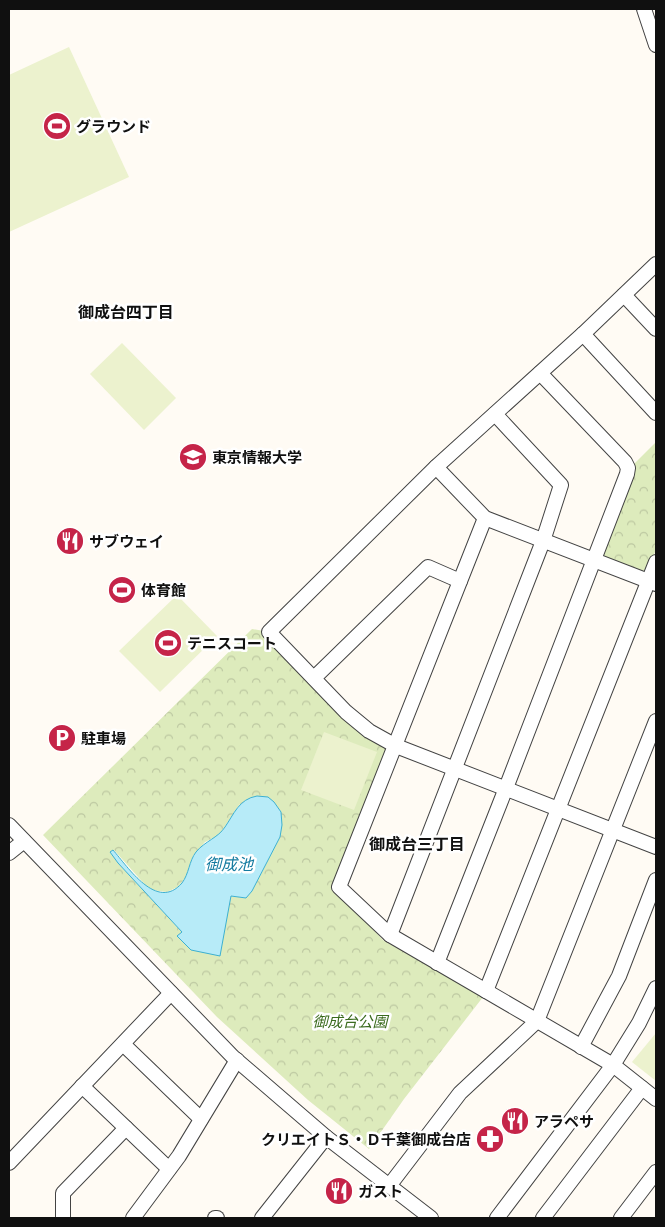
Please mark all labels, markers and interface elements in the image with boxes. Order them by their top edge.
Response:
sports icon: グラウンド [42,111,72,141]
place label: グラウンド [76,117,151,136]
district label: 御成台四丁目 [78,302,174,322]
school or university icon: 東京情報大学 [178,442,208,472]
place label: 東京情報大学 [212,448,302,467]
restaurant icon: サブウェイ [55,526,85,556]
place label: サブウェイ [89,532,164,551]
sports icon: 体育館 [107,575,137,605]
place label: 体育館 [141,581,186,600]
sports icon: テニスコート [153,628,183,658]
place label: テニスコート [187,634,277,653]
parking icon: 駐車場 [47,723,77,753]
place label: 駐車場 [81,729,126,748]
district label: 御成台三丁目 [369,834,465,854]
water label: 御成池 [205,854,255,874]
park label: 御成台公園 [312,1012,389,1031]
restaurant icon: アラペサ [500,1106,530,1136]
place label: アラペサ [534,1112,594,1131]
pharmacy icon: クリエイトＳ・Ｄ千葉御成台店 [475,1124,505,1154]
place label: クリエイトＳ・Ｄ千葉御成台店 [261,1130,471,1149]
restaurant icon: ガスト [324,1176,354,1206]
place label: ガスト [358,1182,403,1201]

